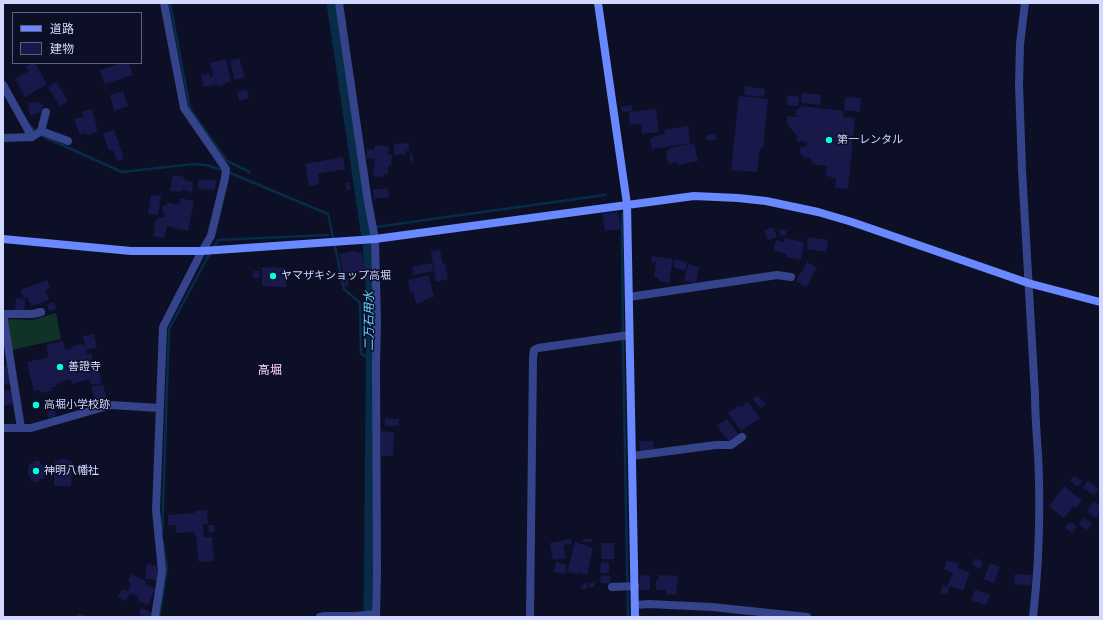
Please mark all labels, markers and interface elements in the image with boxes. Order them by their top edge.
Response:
legend [12,12,142,64]
text: 道路 [50,20,74,37]
text: 建物 [50,40,74,57]
place label: 第一レンタル [837,133,903,147]
marker: 第一レンタル [824,135,834,145]
place label: ヤマザキショップ高堀 [281,269,391,283]
marker: ヤマザキショップ高堀 [268,271,278,281]
water label: 二万石用水 [363,291,377,351]
place label: 善證寺 [68,360,101,374]
marker: 善證寺 [55,362,65,372]
district label: 高堀 [258,364,282,378]
place label: 高堀小学校跡 [44,398,110,412]
marker: 高堀小学校跡 [31,400,41,410]
place label: 神明八幡社 [44,464,99,478]
marker: 神明八幡社 [31,466,41,476]

